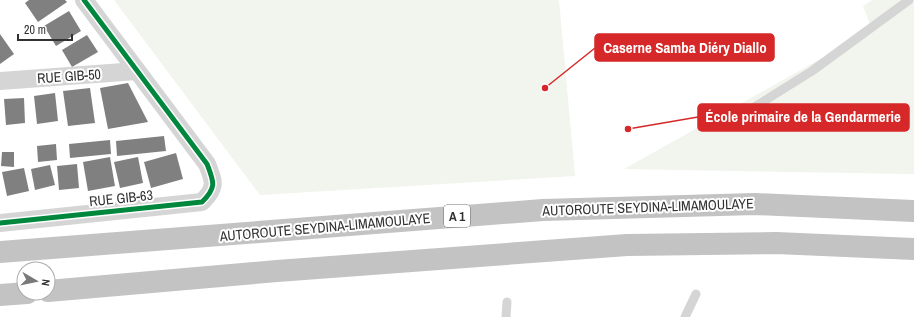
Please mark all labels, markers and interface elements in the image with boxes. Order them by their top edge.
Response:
scale bar [18,16,72,42]
text: 20 m [24,22,46,38]
callout: Caserne Samba Diéry Diallo [595,34,774,61]
text: Caserne Samba Diéry Diallo [603,37,767,58]
street label: RUE GIB-50 [37,65,101,87]
callout: École primaire de la Gendarmerie [698,104,909,131]
text: École primaire de la Gendarmerie [705,106,901,127]
street label: RUE GIB-63 [88,186,154,210]
street label: AUTOROUTE SEYDINA-LIMAMOULAYE [541,194,754,220]
road number: A 1 [444,205,470,227]
street label: AUTOROUTE SEYDINA-LIMAMOULAYE [218,209,431,245]
north arrow [16,261,56,301]
text: N [38,278,53,287]

